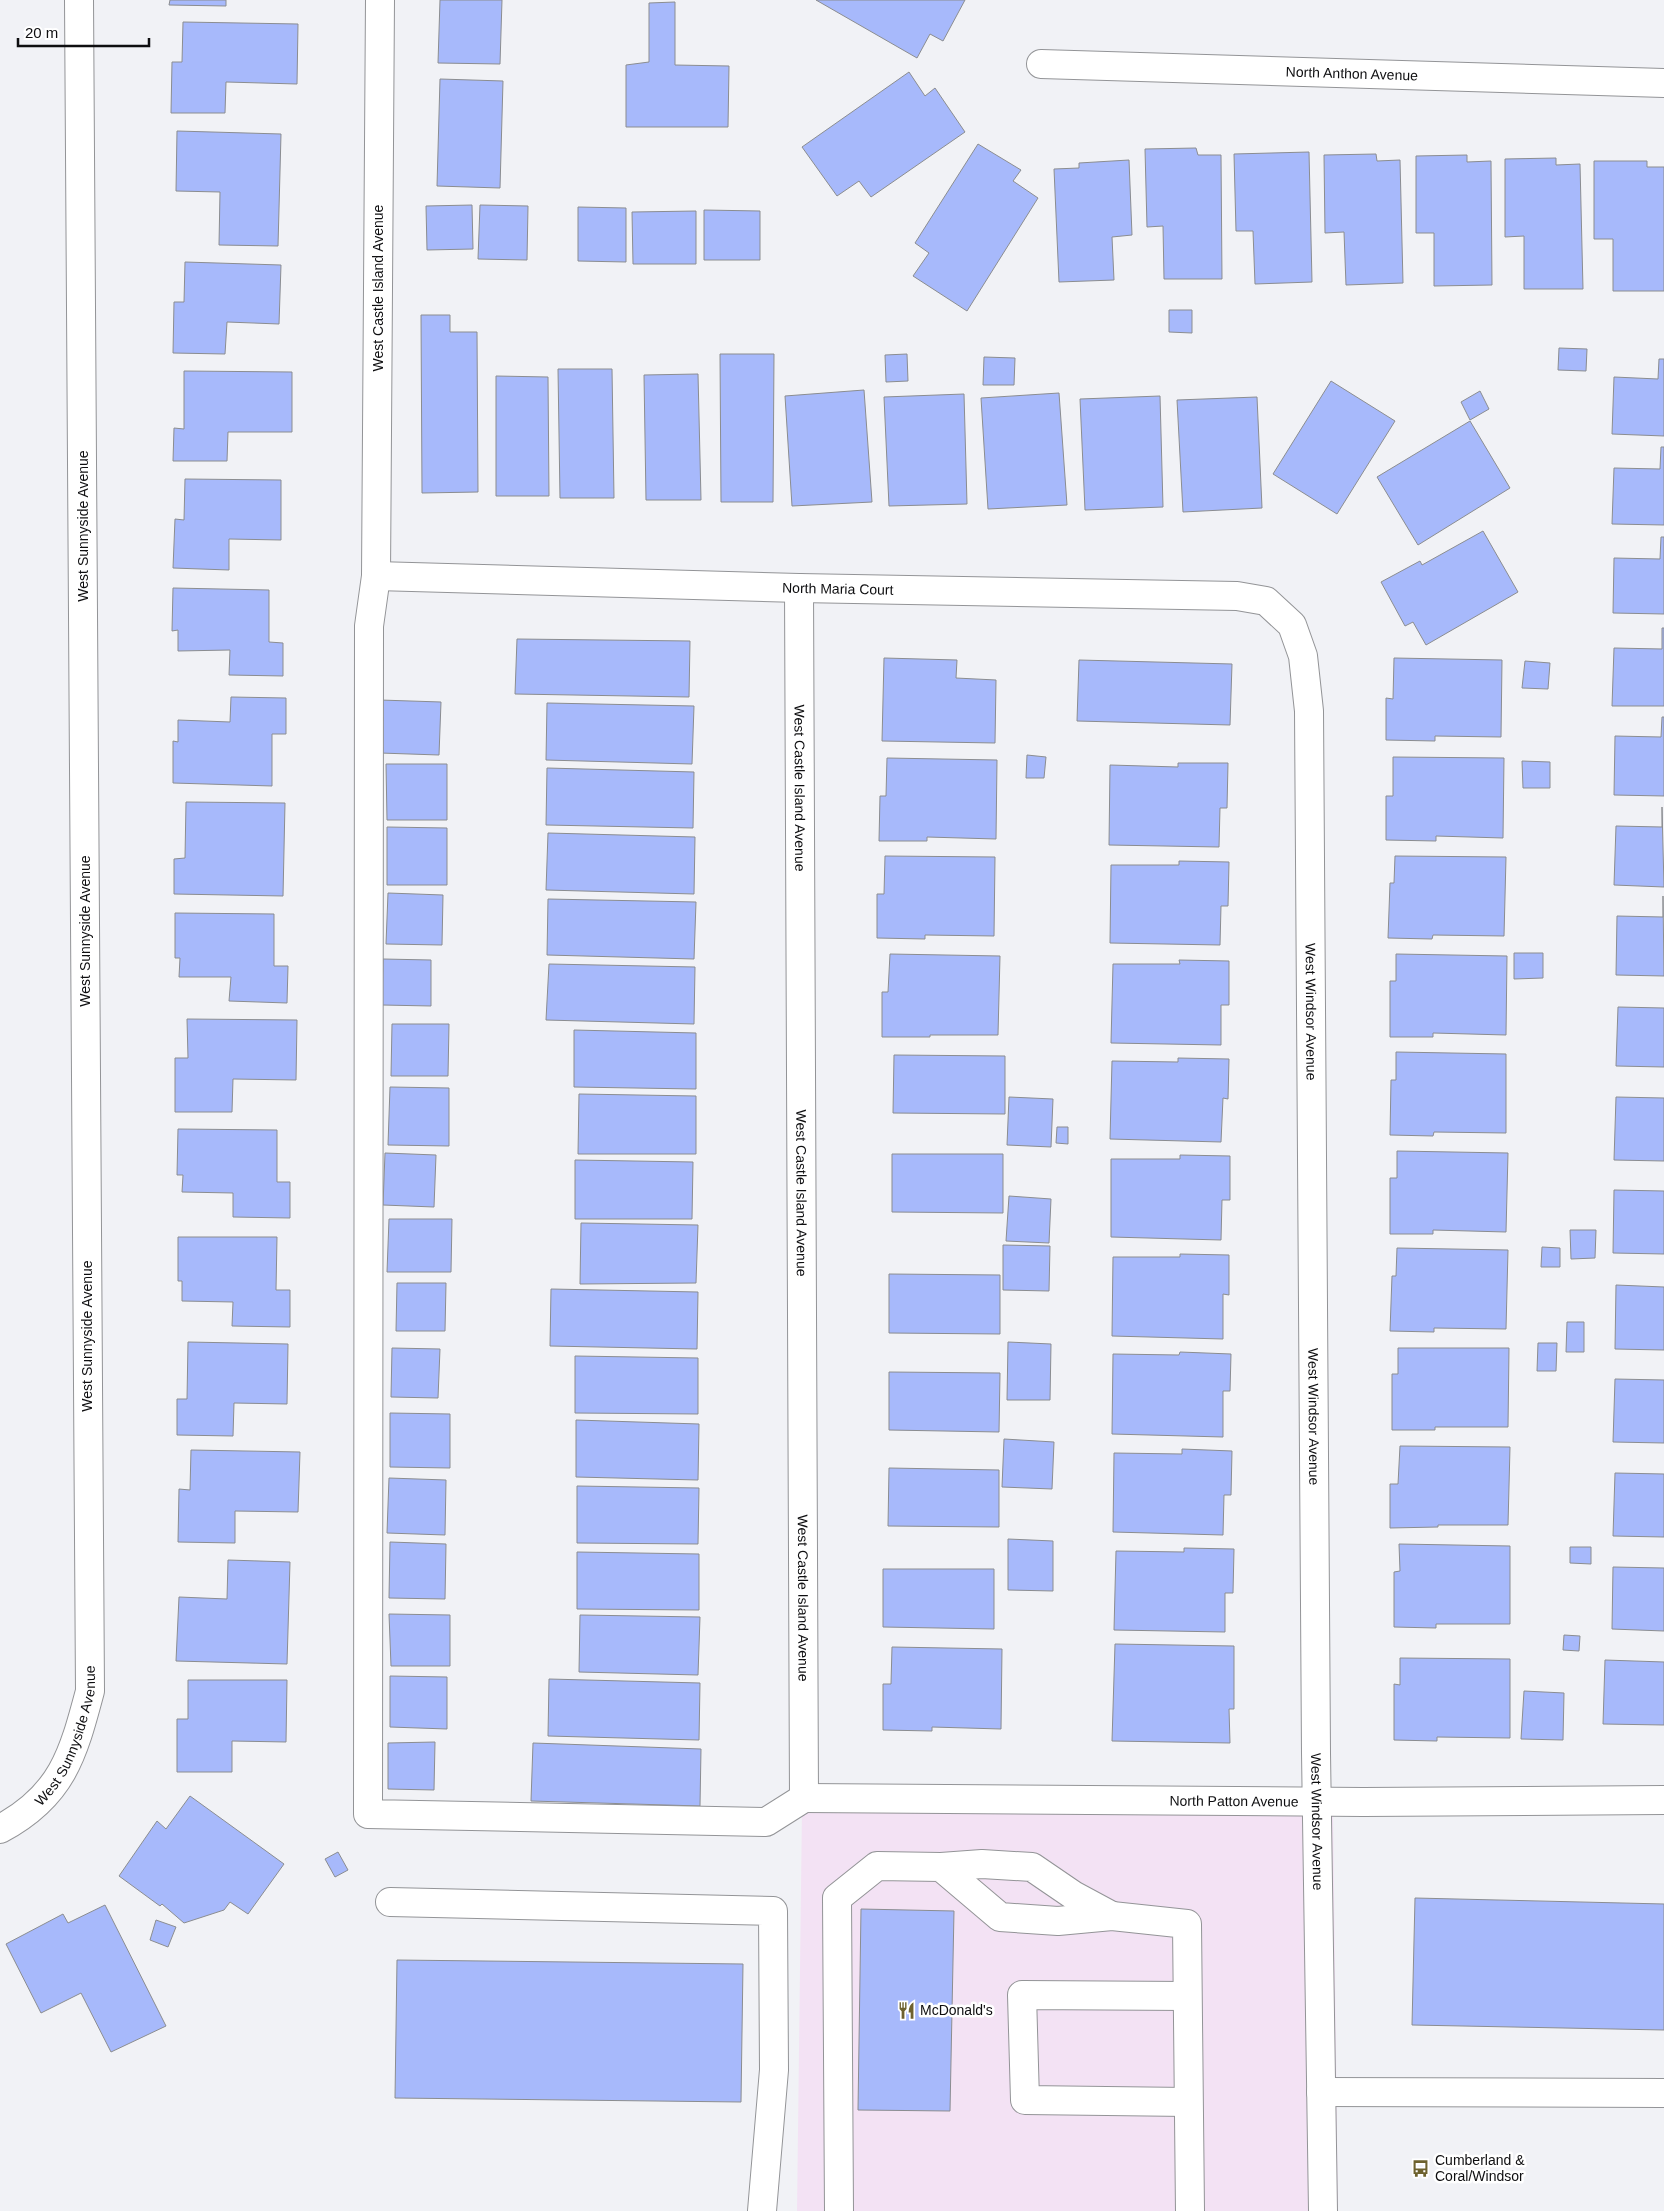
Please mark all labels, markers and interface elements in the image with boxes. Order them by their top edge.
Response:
scale bar [18,15,149,47]
text: 20 m [25,24,58,41]
street label: North Anthon Avenue [1286,63,1418,83]
street label: West Castle Island Avenue [370,204,386,371]
street label: West Sunnyside Avenue [75,450,91,602]
street label: North Maria Court [782,580,894,598]
street label: West Castle Island Avenue [791,704,808,872]
street label: West Sunnyside Avenue [77,855,93,1007]
street label: West Windsor Avenue [1303,943,1319,1081]
street label: West Castle Island Avenue [793,1109,810,1277]
street label: West Sunnyside Avenue [79,1260,95,1412]
street label: West Windsor Avenue [1305,1348,1322,1486]
street label: West Castle Island Avenue [795,1514,812,1682]
street label: West Sunnyside Avenue [31,1665,98,1809]
street label: West Windsor Avenue [1308,1753,1326,1891]
street label: North Patton Avenue [1169,1793,1299,1810]
restaurant icon: McDonald's [896,2000,916,2020]
place label: McDonald's [920,2002,993,2018]
place label: Cumberland & Coral/Windsor [1435,2152,1525,2184]
bus stop icon: Cumberland & Coral/Windsor [1411,2158,1431,2178]

